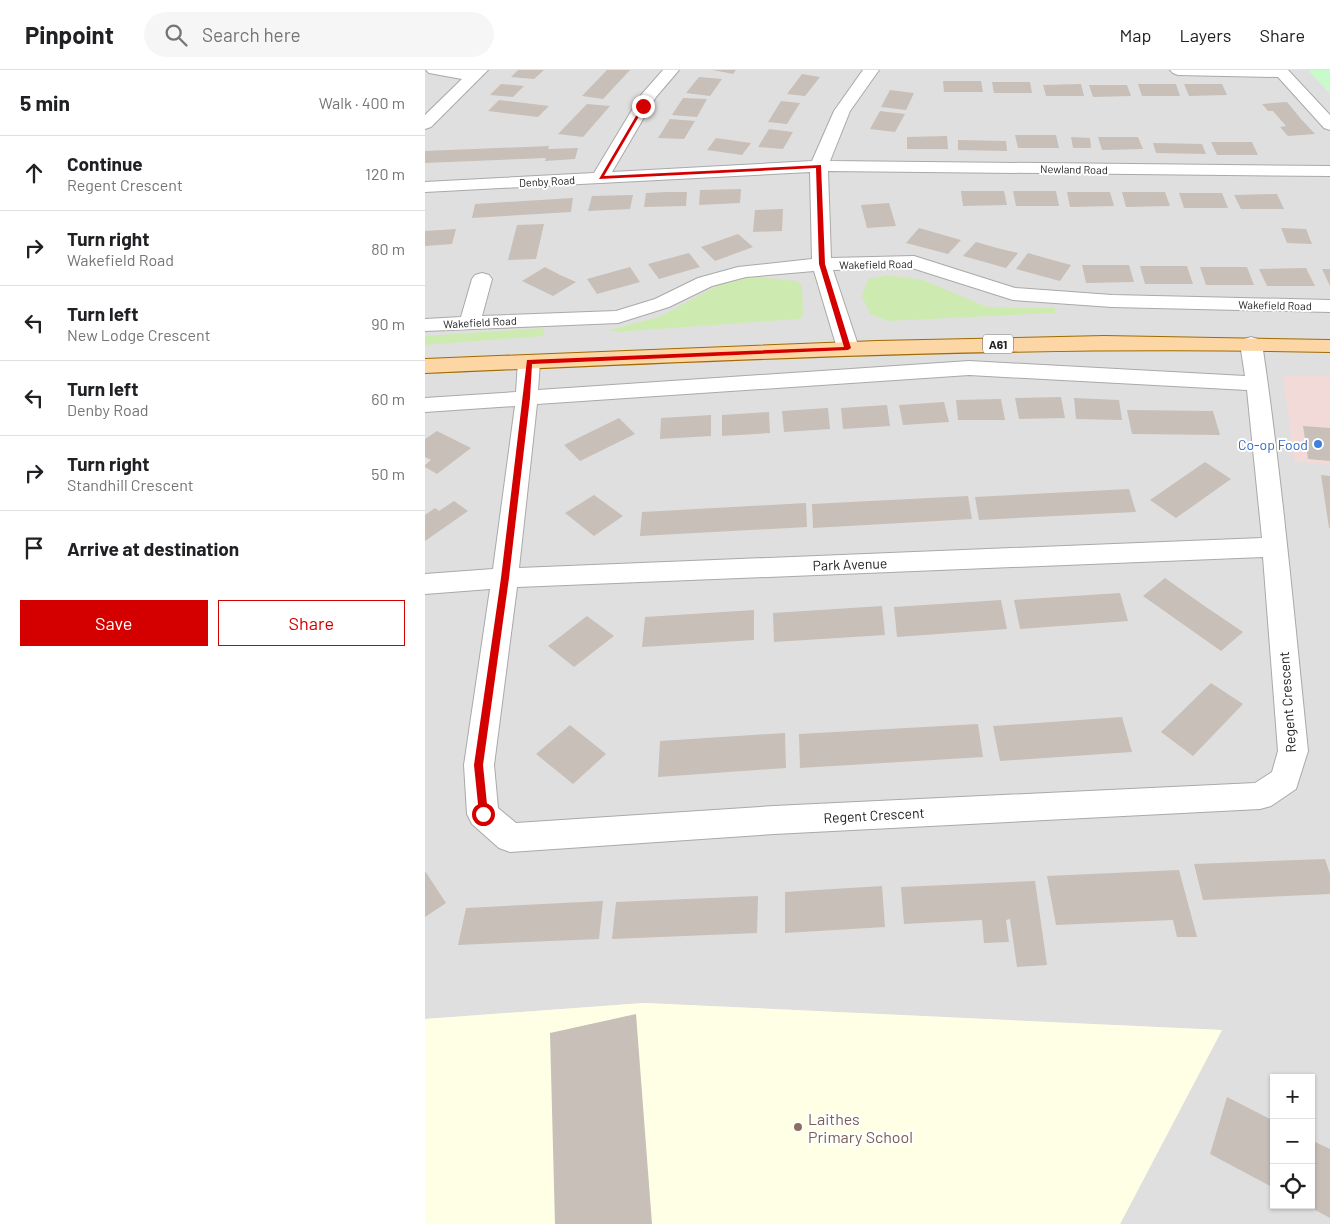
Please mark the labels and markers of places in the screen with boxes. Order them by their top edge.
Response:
place label: Co-op Food [1238,436,1308,453]
marker: Co-op Food [1312,438,1324,450]
place label: Laithes Primary School [808,1109,913,1146]
marker: Laithes Primary School [792,1121,804,1133]

